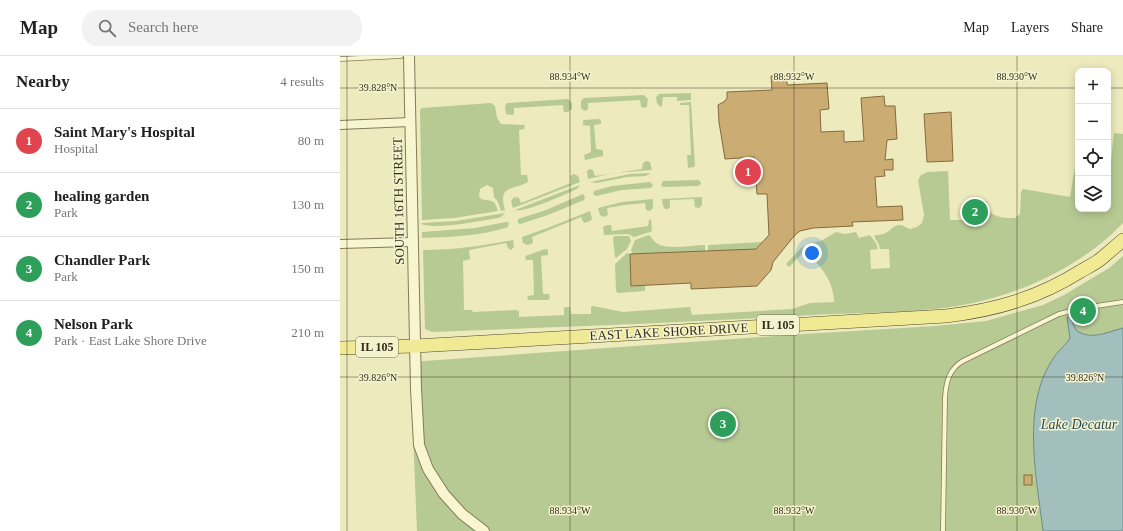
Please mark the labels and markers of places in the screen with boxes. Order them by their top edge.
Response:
pin: 1 [735,157,761,187]
pin: 2 [962,197,988,227]
pin: 4 [1070,296,1096,326]
pin: 3 [710,409,736,439]

